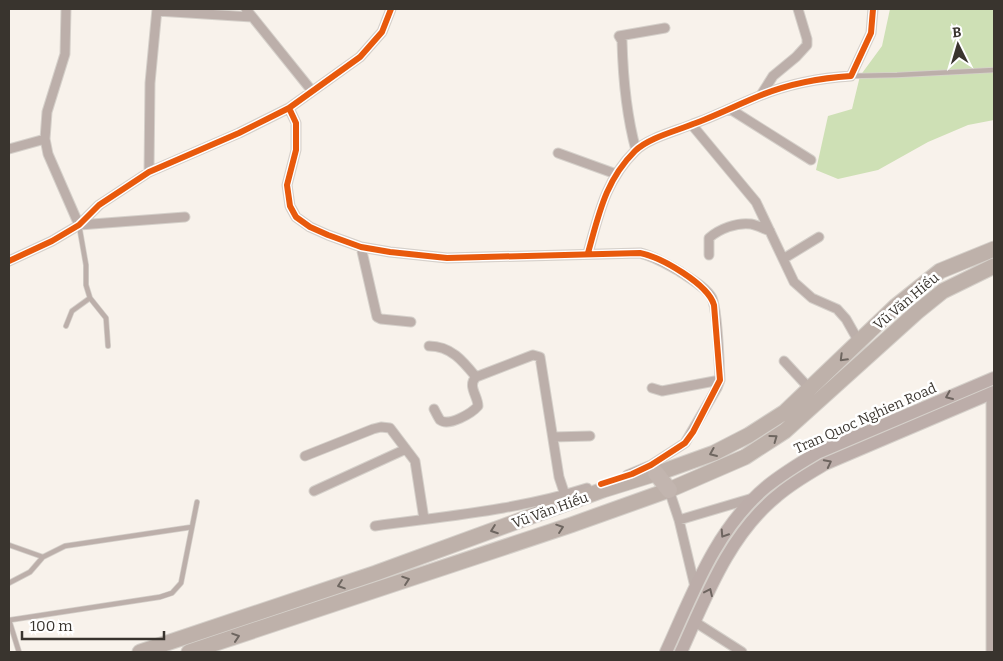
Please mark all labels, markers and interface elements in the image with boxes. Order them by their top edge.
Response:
north arrow [933,20,983,70]
text: B [952,24,962,41]
street label: Vũ Văn Hiếu [870,268,943,334]
one-way arrow [840,352,849,361]
street label: Tran Quoc Nghien Road [792,379,939,457]
one-way arrow [945,390,954,401]
one-way arrow [768,436,777,444]
one-way arrow [709,446,718,457]
one-way arrow [823,459,832,469]
street label: Vũ Văn Hiếu [509,488,591,532]
one-way arrow [490,524,499,534]
one-way arrow [556,524,564,534]
one-way arrow [720,529,730,538]
one-way arrow [402,576,410,586]
one-way arrow [337,579,345,589]
one-way arrow [703,588,713,597]
scale bar [22,608,165,640]
text: 100 m [30,617,73,635]
one-way arrow [231,633,239,643]

